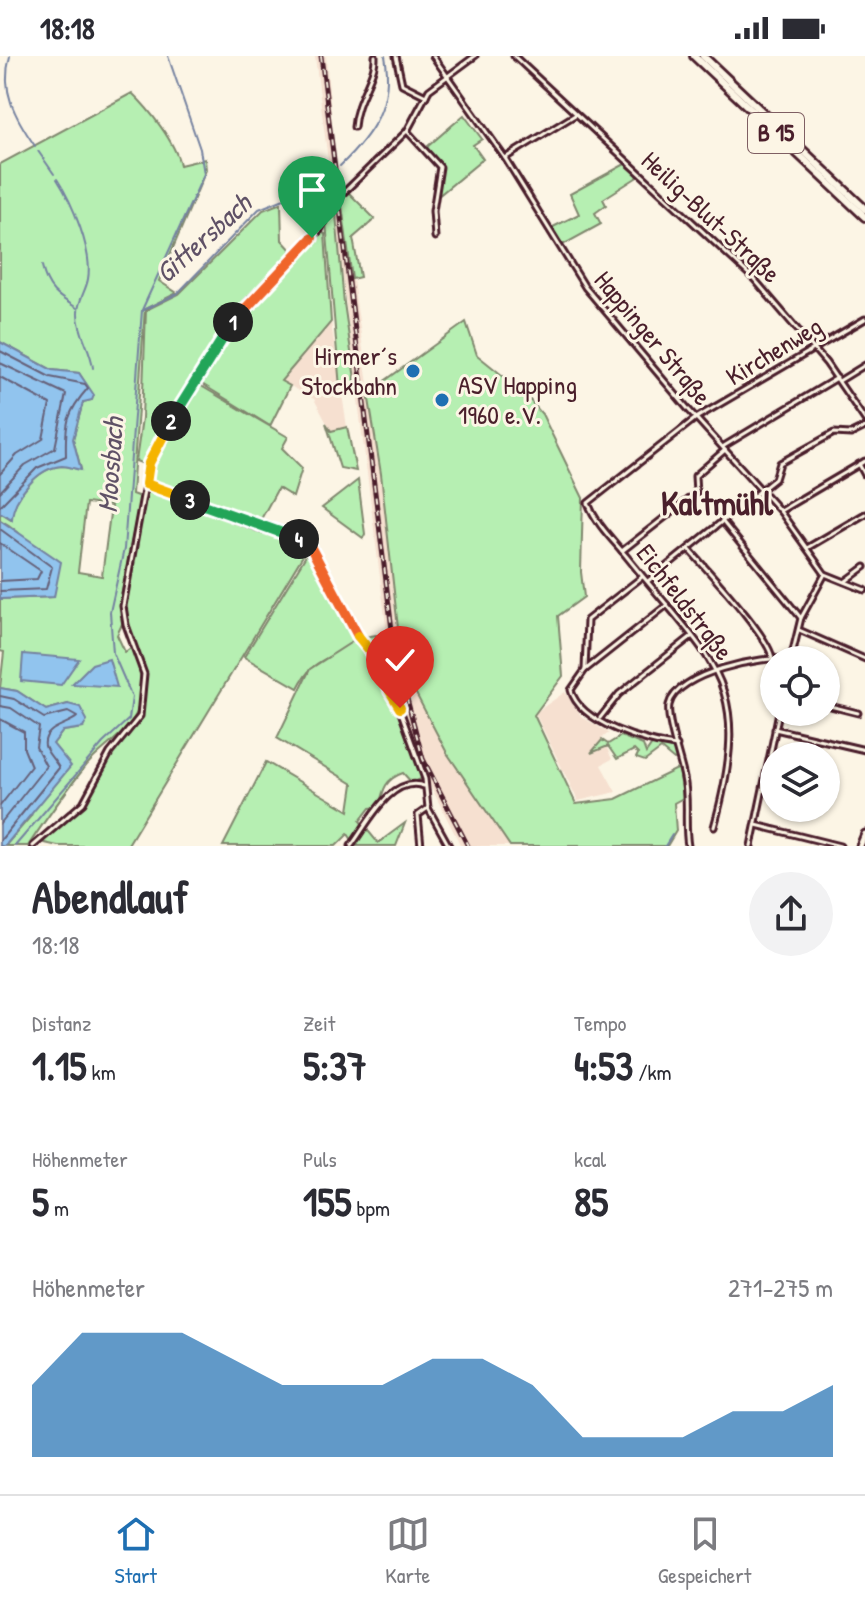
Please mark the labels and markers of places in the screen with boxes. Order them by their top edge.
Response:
pin [278,156,346,238]
pin: 1 [213,302,253,342]
place label: Hirmer´s Stockbahn [301,338,397,403]
marker: Hirmer´s Stockbahn [404,362,422,380]
place label: ASV Happing 1960 e.V. [458,367,577,432]
marker: ASV Happing 1960 e.V. [433,391,451,409]
pin: 2 [151,401,191,441]
pin: 3 [170,480,210,520]
pin: 4 [279,519,319,559]
pin [366,626,434,708]

